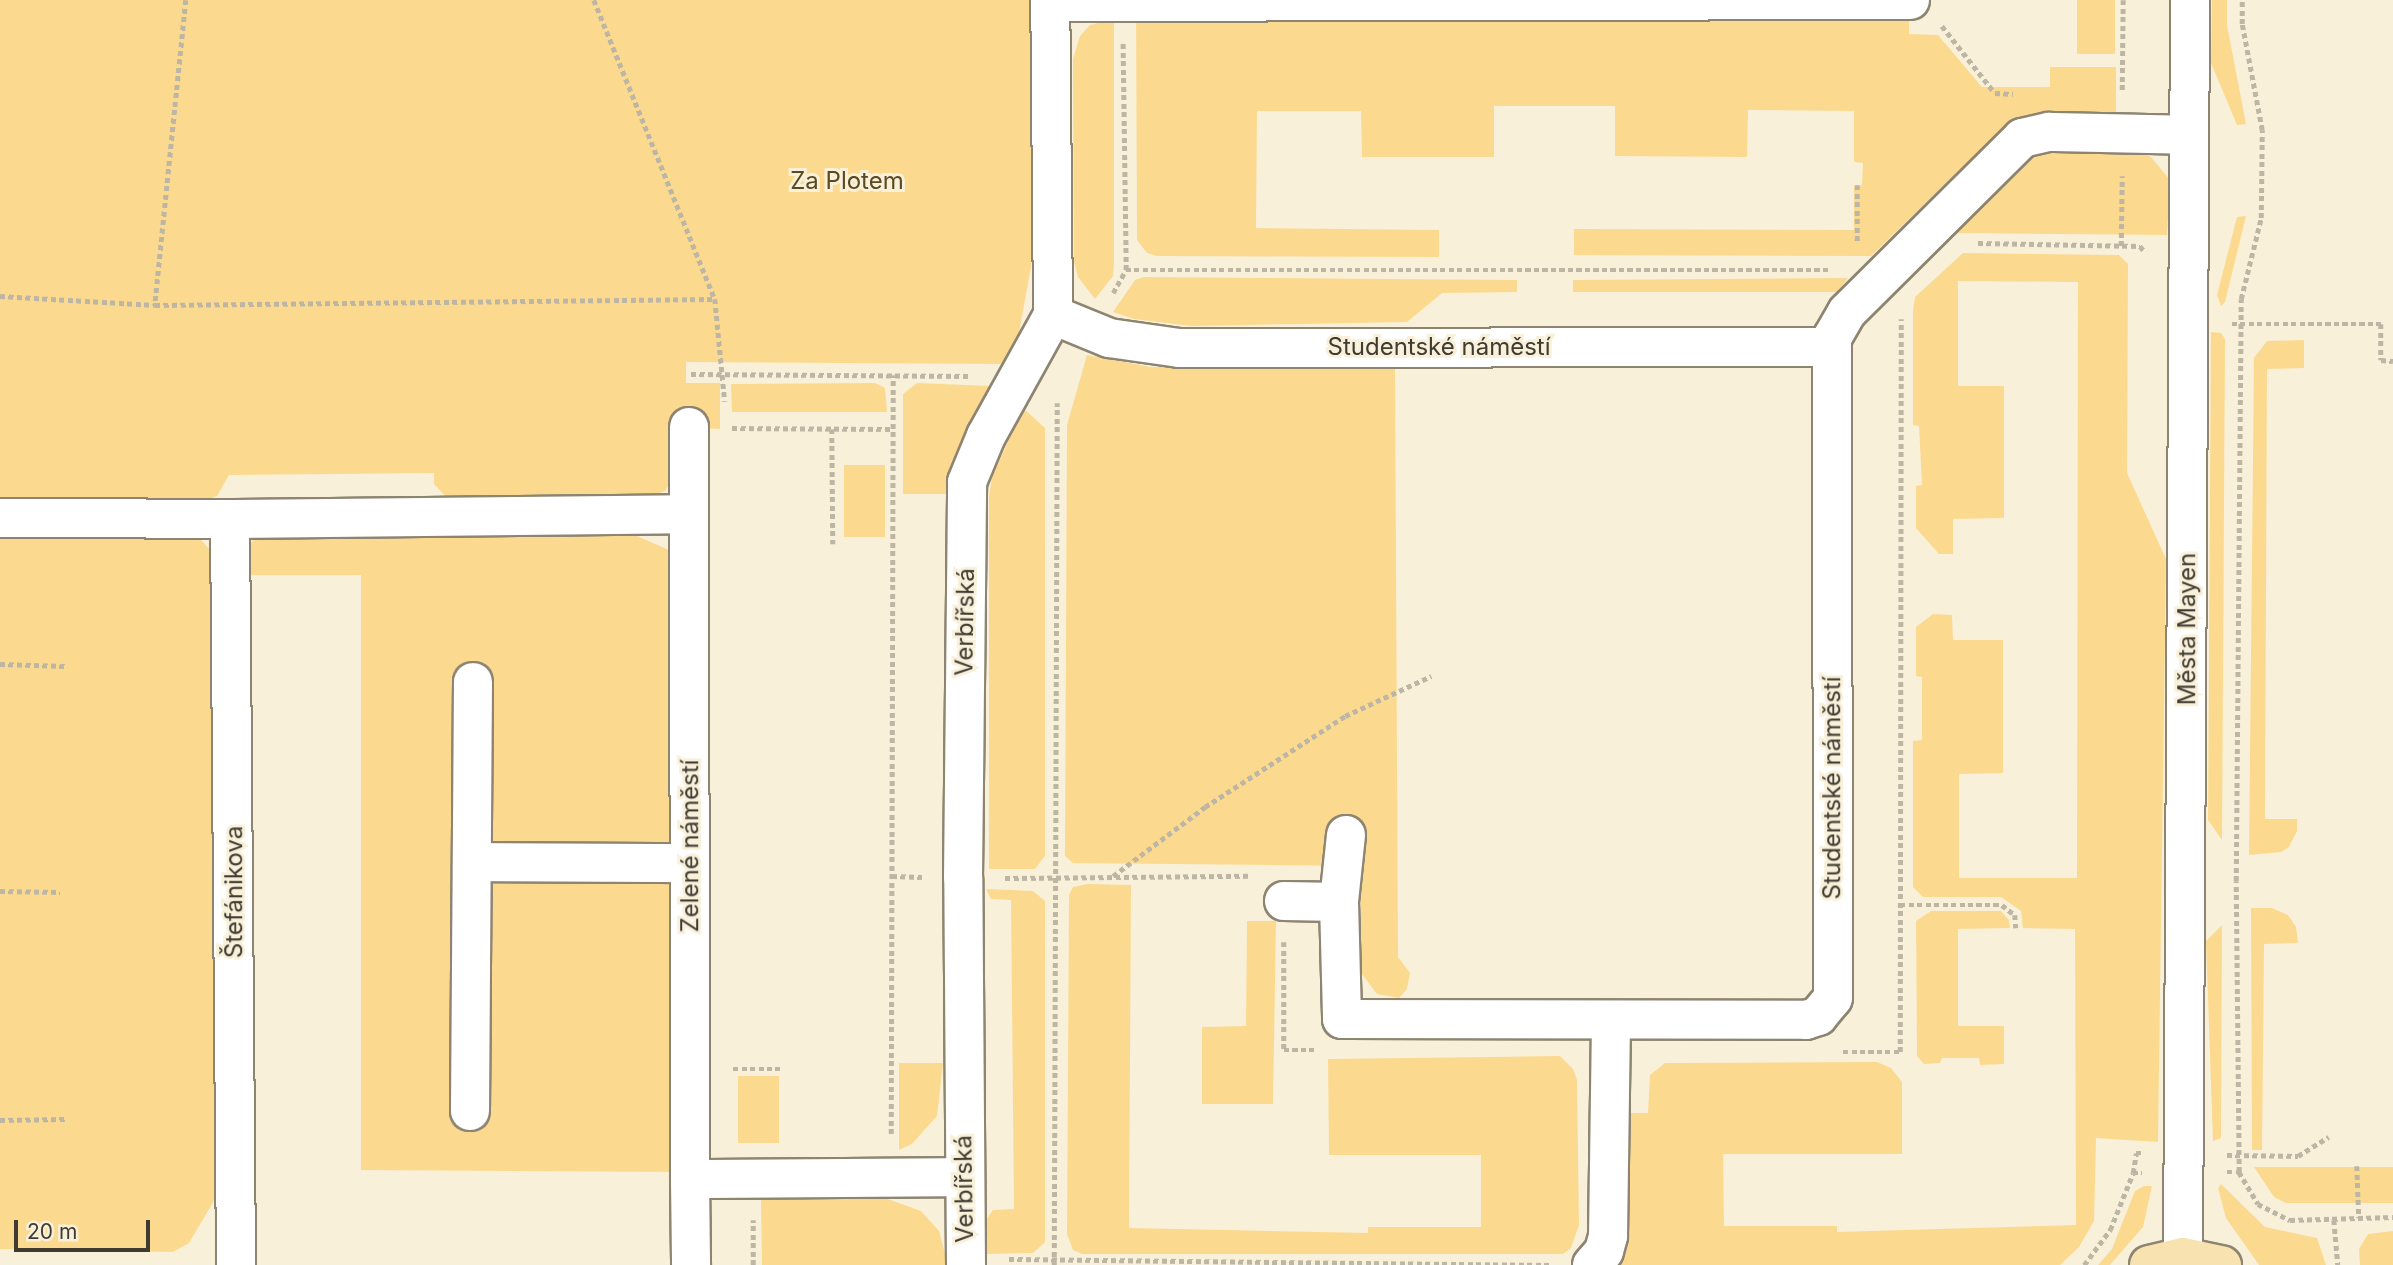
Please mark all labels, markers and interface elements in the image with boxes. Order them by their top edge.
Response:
park label: Za Plotem [790,167,904,195]
street label: Studentské náměstí [1328,333,1550,361]
street label: Města Mayen [2173,553,2201,705]
street label: Verbířská [950,568,980,676]
street label: Studentské náměstí [1818,677,1846,899]
street label: Zelené náměstí [676,760,704,932]
street label: Štefánikova [220,826,248,958]
street label: Verbířská [949,1135,979,1243]
scale bar [18,1206,154,1250]
text: 20 m [27,1219,77,1244]

